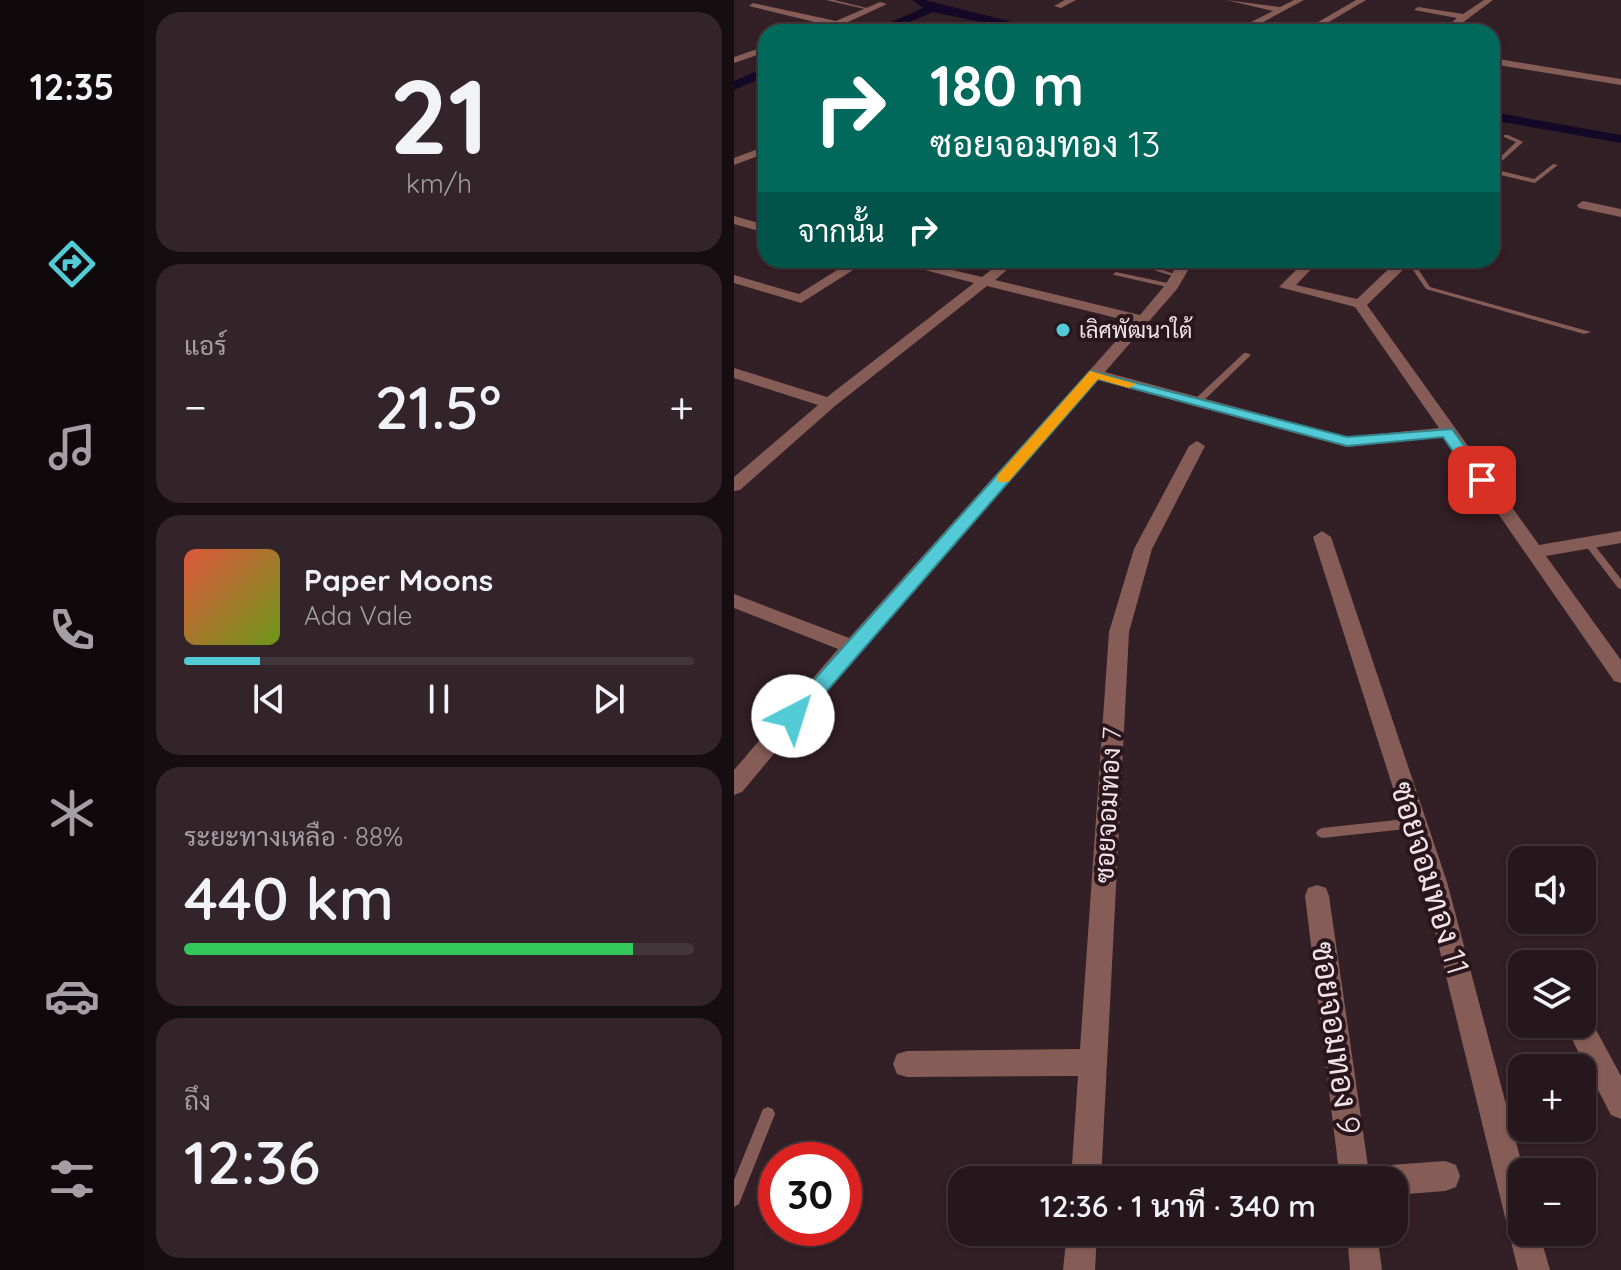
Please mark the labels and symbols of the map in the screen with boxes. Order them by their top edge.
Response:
place label: เลิศพัฒนาใต้ [1079,316,1193,344]
marker: เลิศพัฒนาใต้ [1054,321,1072,339]
pin [1448,446,1516,514]
position arrow [751,674,835,758]
street label: ซอยจอมทอง 7 [1087,726,1128,884]
street label: ซอยจอมทอง 11 [1383,776,1479,979]
street label: ซอยจอมทอง 9 [1304,939,1370,1137]
speed limit sign: 30 [758,1142,862,1246]

